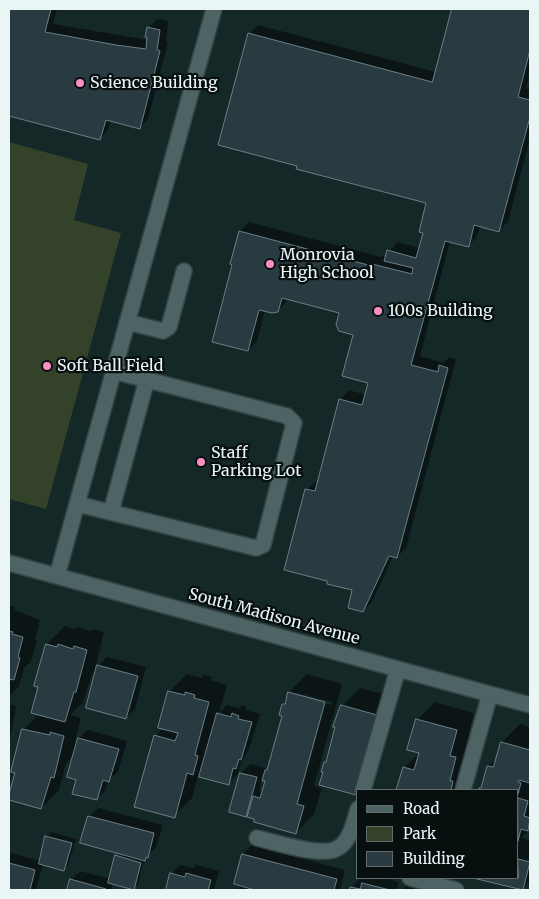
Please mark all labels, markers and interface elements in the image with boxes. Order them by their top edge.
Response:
place label: Science Building [90,73,218,93]
marker: Science Building [74,77,86,89]
place label: Monrovia High School [280,245,374,283]
marker: Monrovia High School [264,258,276,270]
place label: 100s Building [388,301,493,321]
marker: 100s Building [372,305,384,317]
place label: Soft Ball Field [57,356,163,376]
marker: Soft Ball Field [41,360,53,372]
place label: Staff Parking Lot [211,443,301,481]
marker: Staff Parking Lot [195,456,207,468]
street label: South Madison Avenue [186,585,362,649]
legend [356,789,519,879]
text: Road [403,799,439,818]
text: Park [403,824,436,843]
text: Building [403,849,465,868]

